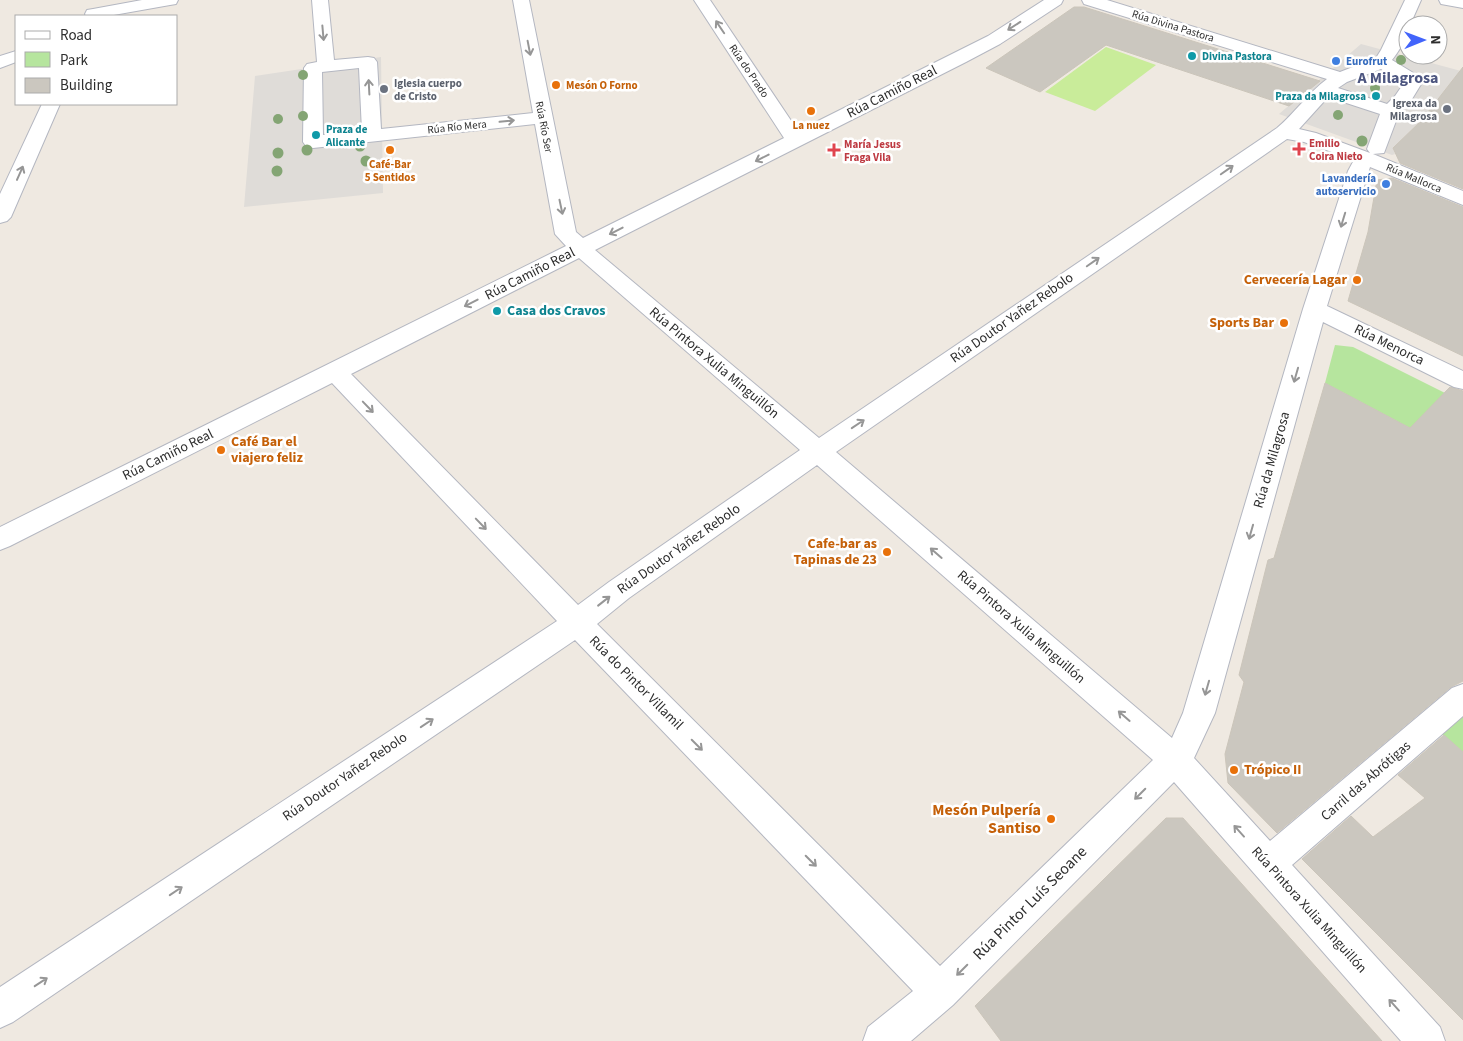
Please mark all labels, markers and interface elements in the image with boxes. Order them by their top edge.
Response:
street label: Rúa Divina Pastora [1130,6,1216,46]
legend [15,15,178,105]
north arrow [1398,15,1448,65]
one-way arrow [715,21,725,35]
one-way arrow [1008,22,1022,32]
text: Road [60,25,92,46]
one-way arrow [318,25,328,41]
text: N [1425,35,1445,45]
one-way arrow [525,40,535,56]
street label: Rúa do Prado [726,41,772,101]
place label: Divina Pastora [1202,49,1272,64]
text: Park [60,50,89,71]
marker: Divina Pastora [1186,50,1198,62]
place label: Eurofrut [1346,54,1388,69]
marker: Eurofrut [1330,55,1342,67]
street label: Rúa Camiño Real [843,60,941,123]
district label: A Milagrosa [1356,67,1439,89]
text: Building [60,75,113,96]
place label: Iglesia cuerpo de Cristo [394,76,462,104]
place label: Mesón O Forno [566,78,638,93]
one-way arrow [365,79,374,95]
marker: Mesón O Forno [550,79,562,91]
marker: Iglesia cuerpo de Cristo [378,83,390,95]
place label: Praza da Milagrosa [1275,89,1366,104]
marker: Praza da Milagrosa [1370,90,1382,102]
place label: Igrexa da Milagrosa [1390,96,1437,124]
street label: Rúa Río Ser [532,100,556,154]
marker: Igrexa da Milagrosa [1441,103,1453,115]
marker: La nuez [805,105,817,117]
street label: Rúa Río Mera [427,116,487,138]
one-way arrow [499,116,515,126]
place label: La nuez [793,118,829,133]
place label: Praza de Alicante [325,122,368,150]
marker: Praza de Alicante [310,129,322,141]
place label: Emilio Coira Nieto [1309,136,1363,164]
place label: María Jesus Fraga Vila [844,137,901,165]
marker: Emilio Coira Nieto [1293,143,1305,155]
marker: Café-Bar 5 Sentidos [384,144,396,156]
marker: María Jesus Fraga Vila [828,144,840,156]
one-way arrow [755,154,770,163]
place label: Café-Bar 5 Sentidos [365,157,415,185]
street label: Rúa Mallorca [1384,160,1444,196]
one-way arrow [1220,165,1234,175]
one-way arrow [16,166,25,181]
place label: Lavandería autoservicio [1316,171,1376,199]
marker: Lavandería autoservicio [1380,178,1392,190]
one-way arrow [557,199,566,215]
one-way arrow [1338,211,1347,227]
one-way arrow [609,226,624,236]
street label: Rúa Camiño Real [481,242,579,305]
one-way arrow [1086,257,1100,267]
street label: Rúa Doutor Yañez Rebolo [946,268,1078,368]
place label: Cervecería Lagar [1244,270,1347,290]
marker: Cervecería Lagar [1351,274,1363,286]
one-way arrow [464,299,479,308]
place label: Casa dos Cravos [507,301,605,321]
street label: Rúa Pintora Xulia Minguillón [645,303,783,423]
marker: Casa dos Cravos [491,305,503,317]
place label: Sports Bar [1209,313,1274,333]
marker: Sports Bar [1278,317,1290,329]
street label: Rúa Menorca [1351,319,1427,371]
one-way arrow [1291,367,1301,383]
one-way arrow [362,401,374,414]
street label: Rúa da Milagrosa [1249,409,1295,511]
one-way arrow [851,419,865,429]
street label: Rúa Camiño Real [119,424,217,486]
place label: Café Bar el viajero feliz [231,432,303,468]
marker: Café Bar el viajero feliz [215,444,227,456]
street label: Rúa Doutor Yañez Rebolo [613,499,745,599]
one-way arrow [475,518,487,530]
one-way arrow [1246,523,1256,539]
place label: Cafe-bar as Tapinas de 23 [794,534,877,570]
marker: Cafe-bar as Tapinas de 23 [881,546,893,558]
one-way arrow [929,547,942,558]
street label: Rúa Pintora Xulia Minguillón [952,566,1090,688]
one-way arrow [597,596,610,607]
street label: Rúa do Pintor Villamil [584,631,688,735]
one-way arrow [1201,679,1211,695]
one-way arrow [1118,711,1131,722]
one-way arrow [420,717,434,728]
street label: Rúa Doutor Yañez Rebolo [279,728,411,826]
street label: Carril das Abrótigas [1317,736,1415,826]
one-way arrow [691,739,704,751]
place label: Trópico II [1244,760,1301,780]
marker: Trópico II [1228,764,1240,776]
one-way arrow [1134,788,1146,801]
place label: Mesón Pulpería Santiso [932,799,1041,839]
marker: Mesón Pulpería Santiso [1045,813,1057,825]
one-way arrow [1233,825,1245,838]
street label: Rúa Pintor Luís Seoane [968,841,1092,965]
street label: Rúa Pintora Xulia Minguillón [1247,842,1371,978]
one-way arrow [805,855,818,867]
one-way arrow [168,886,182,896]
one-way arrow [956,964,968,976]
one-way arrow [33,976,47,986]
one-way arrow [1388,998,1400,1011]

